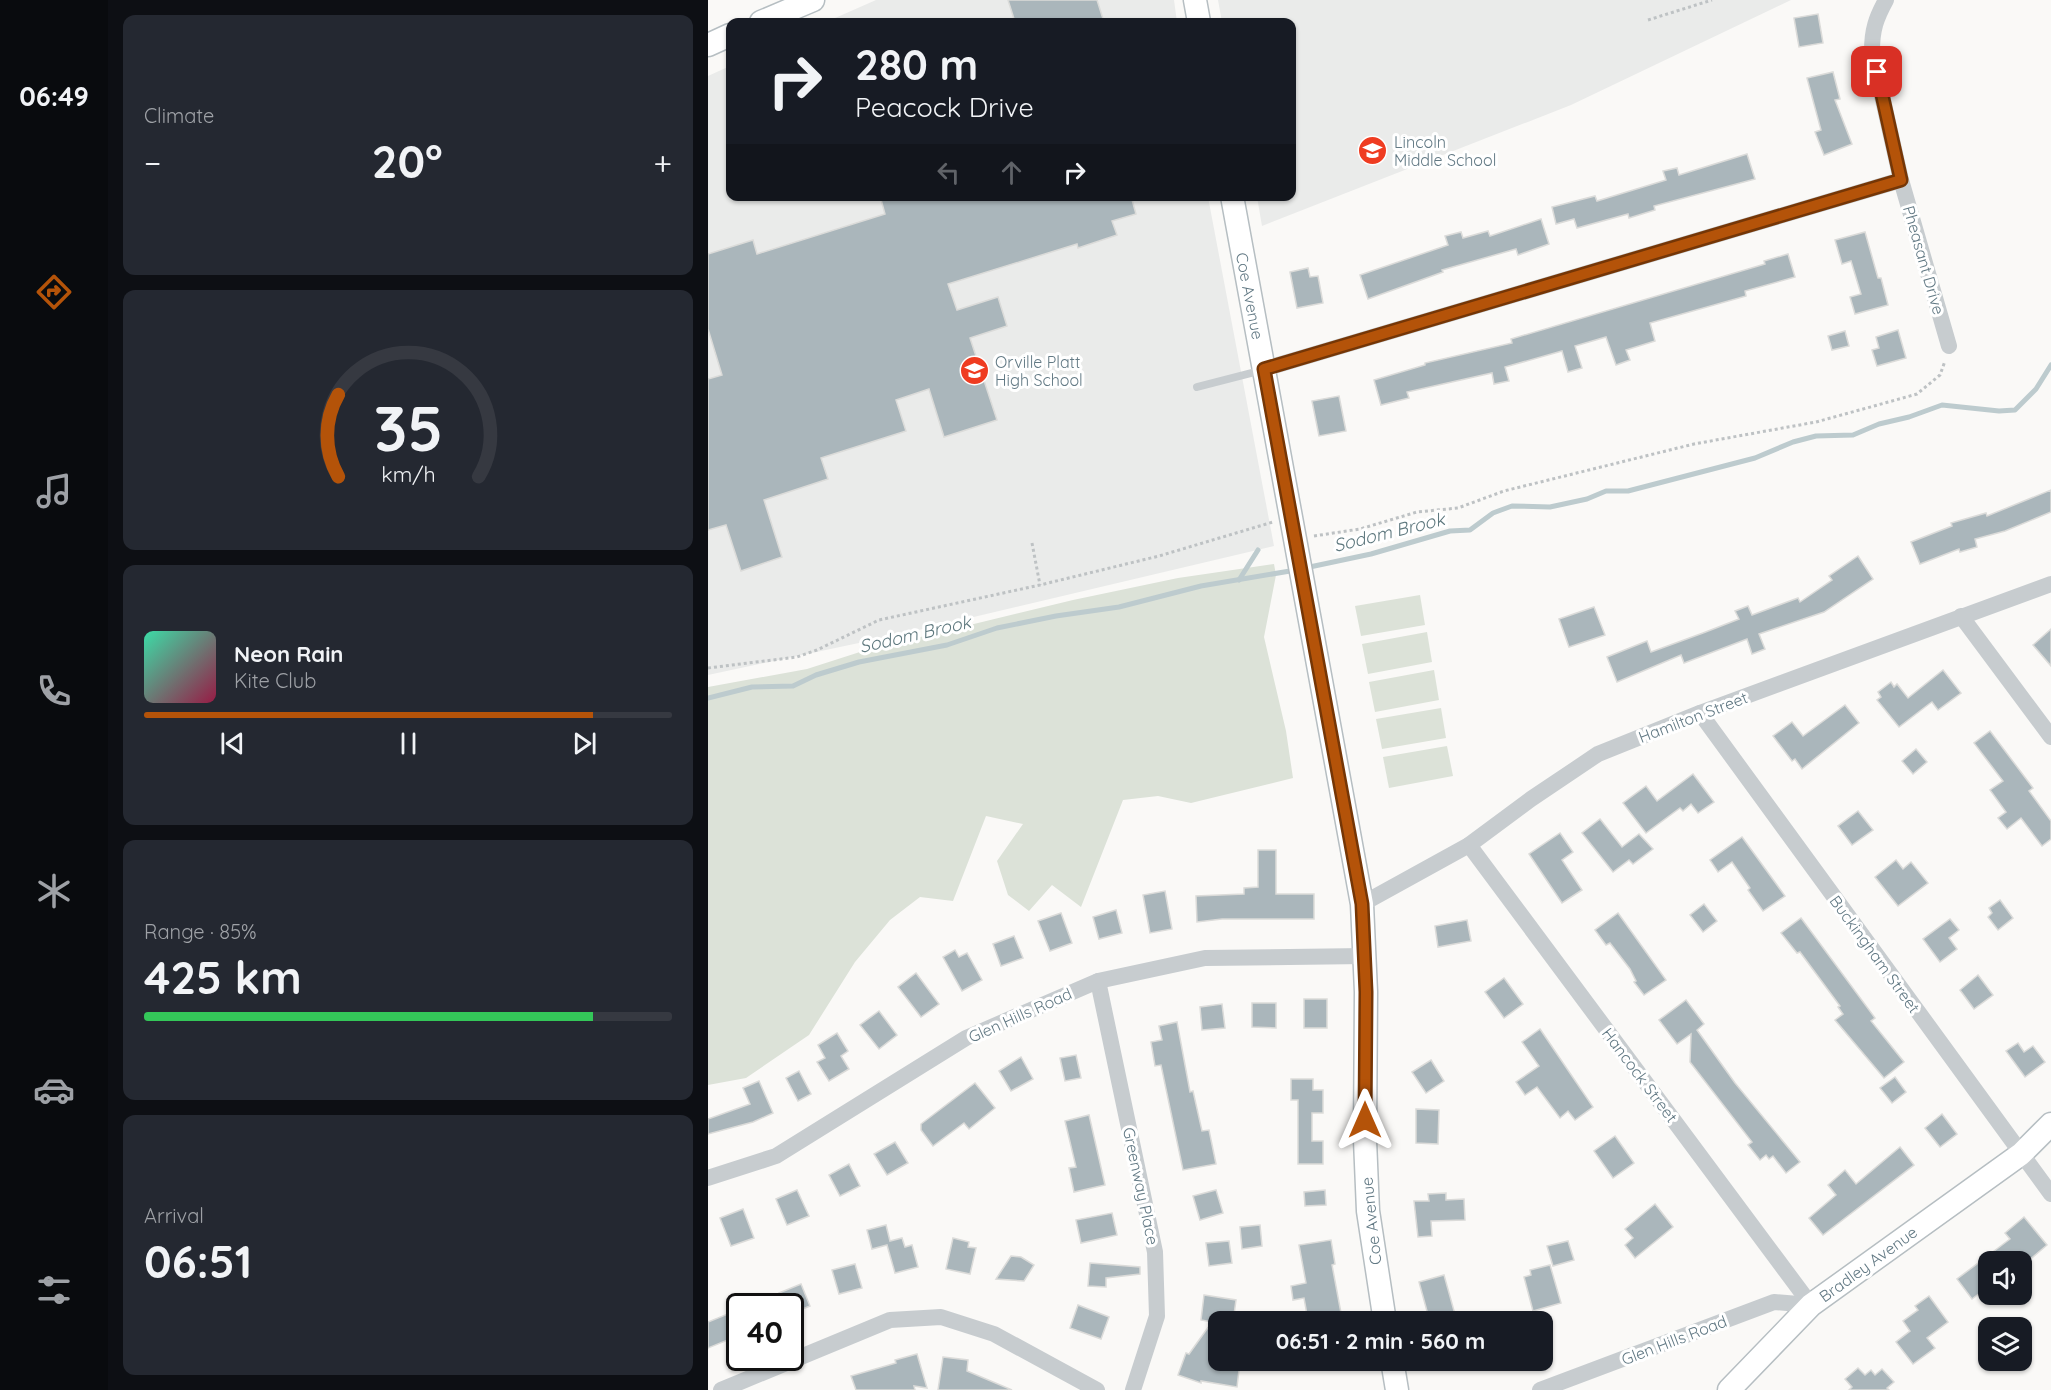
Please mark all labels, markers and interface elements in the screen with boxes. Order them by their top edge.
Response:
text: 280 m [855,38,978,91]
icon: right [756,42,834,120]
pin [1851,46,1902,97]
icon: arrive [1860,55,1893,88]
text: 06:49 [19,79,89,113]
text: Peacock Drive [855,90,1034,124]
text: Climate [144,103,214,128]
place label: Lincoln Middle School [1394,132,1496,170]
text: 20° [372,133,443,189]
school or university icon: Lincoln Middle School [1357,135,1389,167]
text: − [144,142,161,183]
text: + [653,142,672,183]
icon: left [932,156,965,189]
icon: ahead [995,156,1028,189]
icon: right [1058,156,1091,189]
street label: Pheasant Drive [1899,203,1949,317]
street label: Coe Avenue [1232,251,1268,341]
icon: directions [33,271,75,313]
place label: Orville Platt High School [995,352,1083,390]
school or university icon: Orville Platt High School [958,355,990,387]
text: 35 [373,389,443,467]
text: km/h [381,461,435,487]
icon: music [33,470,75,512]
water label: Sodom Brook [1331,507,1448,557]
water label: Sodom Brook [857,610,974,658]
text: Neon Rain [234,640,343,668]
text: Kite Club [234,668,316,693]
icon: phone [33,670,75,712]
street label: Hamilton Street [1636,687,1750,747]
icon: previous [216,727,249,760]
icon: pause [392,727,425,760]
icon: next [568,727,601,760]
icon: climate [33,870,75,912]
street label: Buckingham Street [1826,891,1924,1017]
text: Range · 85% [144,919,257,944]
text: 425 km [144,949,302,1005]
street label: Glen Hills Road [965,983,1075,1047]
street label: Hancock Street [1598,1024,1682,1126]
icon: car [33,1069,75,1111]
position arrow [1333,1088,1397,1152]
street label: Greenway Place [1119,1125,1163,1247]
street label: Coe Avenue [1356,1176,1386,1266]
text: Arrival [144,1203,204,1228]
street label: Bradley Avenue [1815,1222,1921,1306]
text: 06:51 [144,1233,252,1289]
map controls [1978,1251,2032,1371]
button: sound [1978,1251,2032,1305]
icon: filters [33,1269,75,1311]
speed limit sign: 40 [726,1293,804,1371]
street label: Glen Hills Road [1619,1311,1729,1369]
button: layers [1978,1317,2032,1371]
text: 06:51 · 2 min · 560 m [1276,1327,1485,1355]

